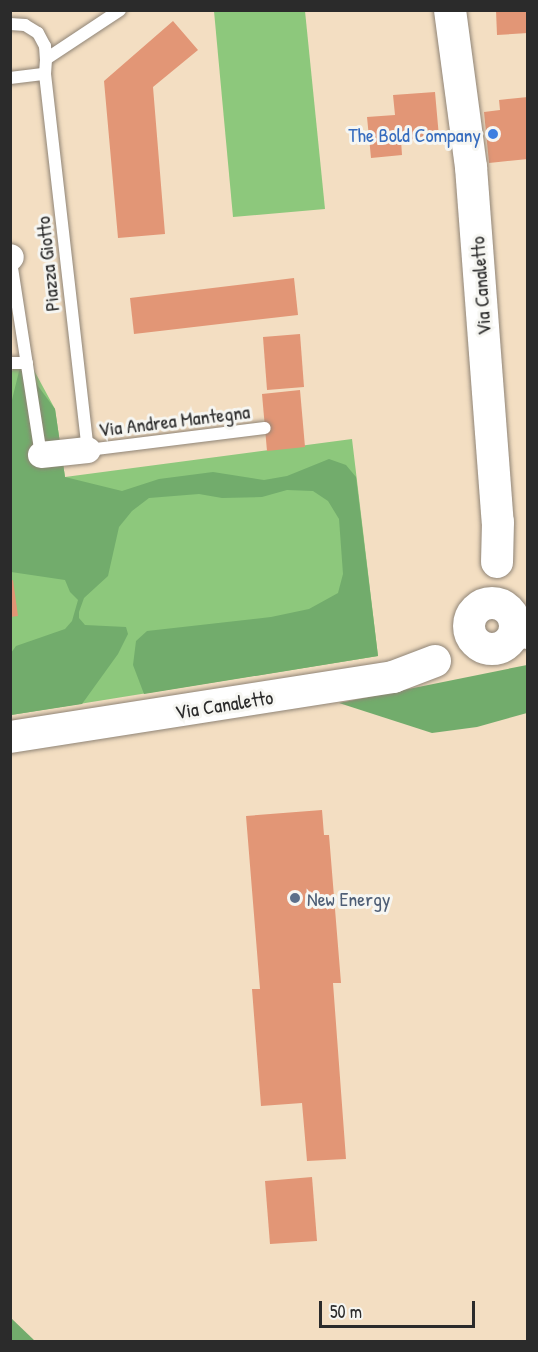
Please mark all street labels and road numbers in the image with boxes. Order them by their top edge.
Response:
street label: Piazza Giotto [30,215,64,313]
street label: Via Canaletto [465,236,495,336]
street label: Via Andrea Mantegna [97,399,251,441]
street label: Via Canaletto [173,684,275,724]

